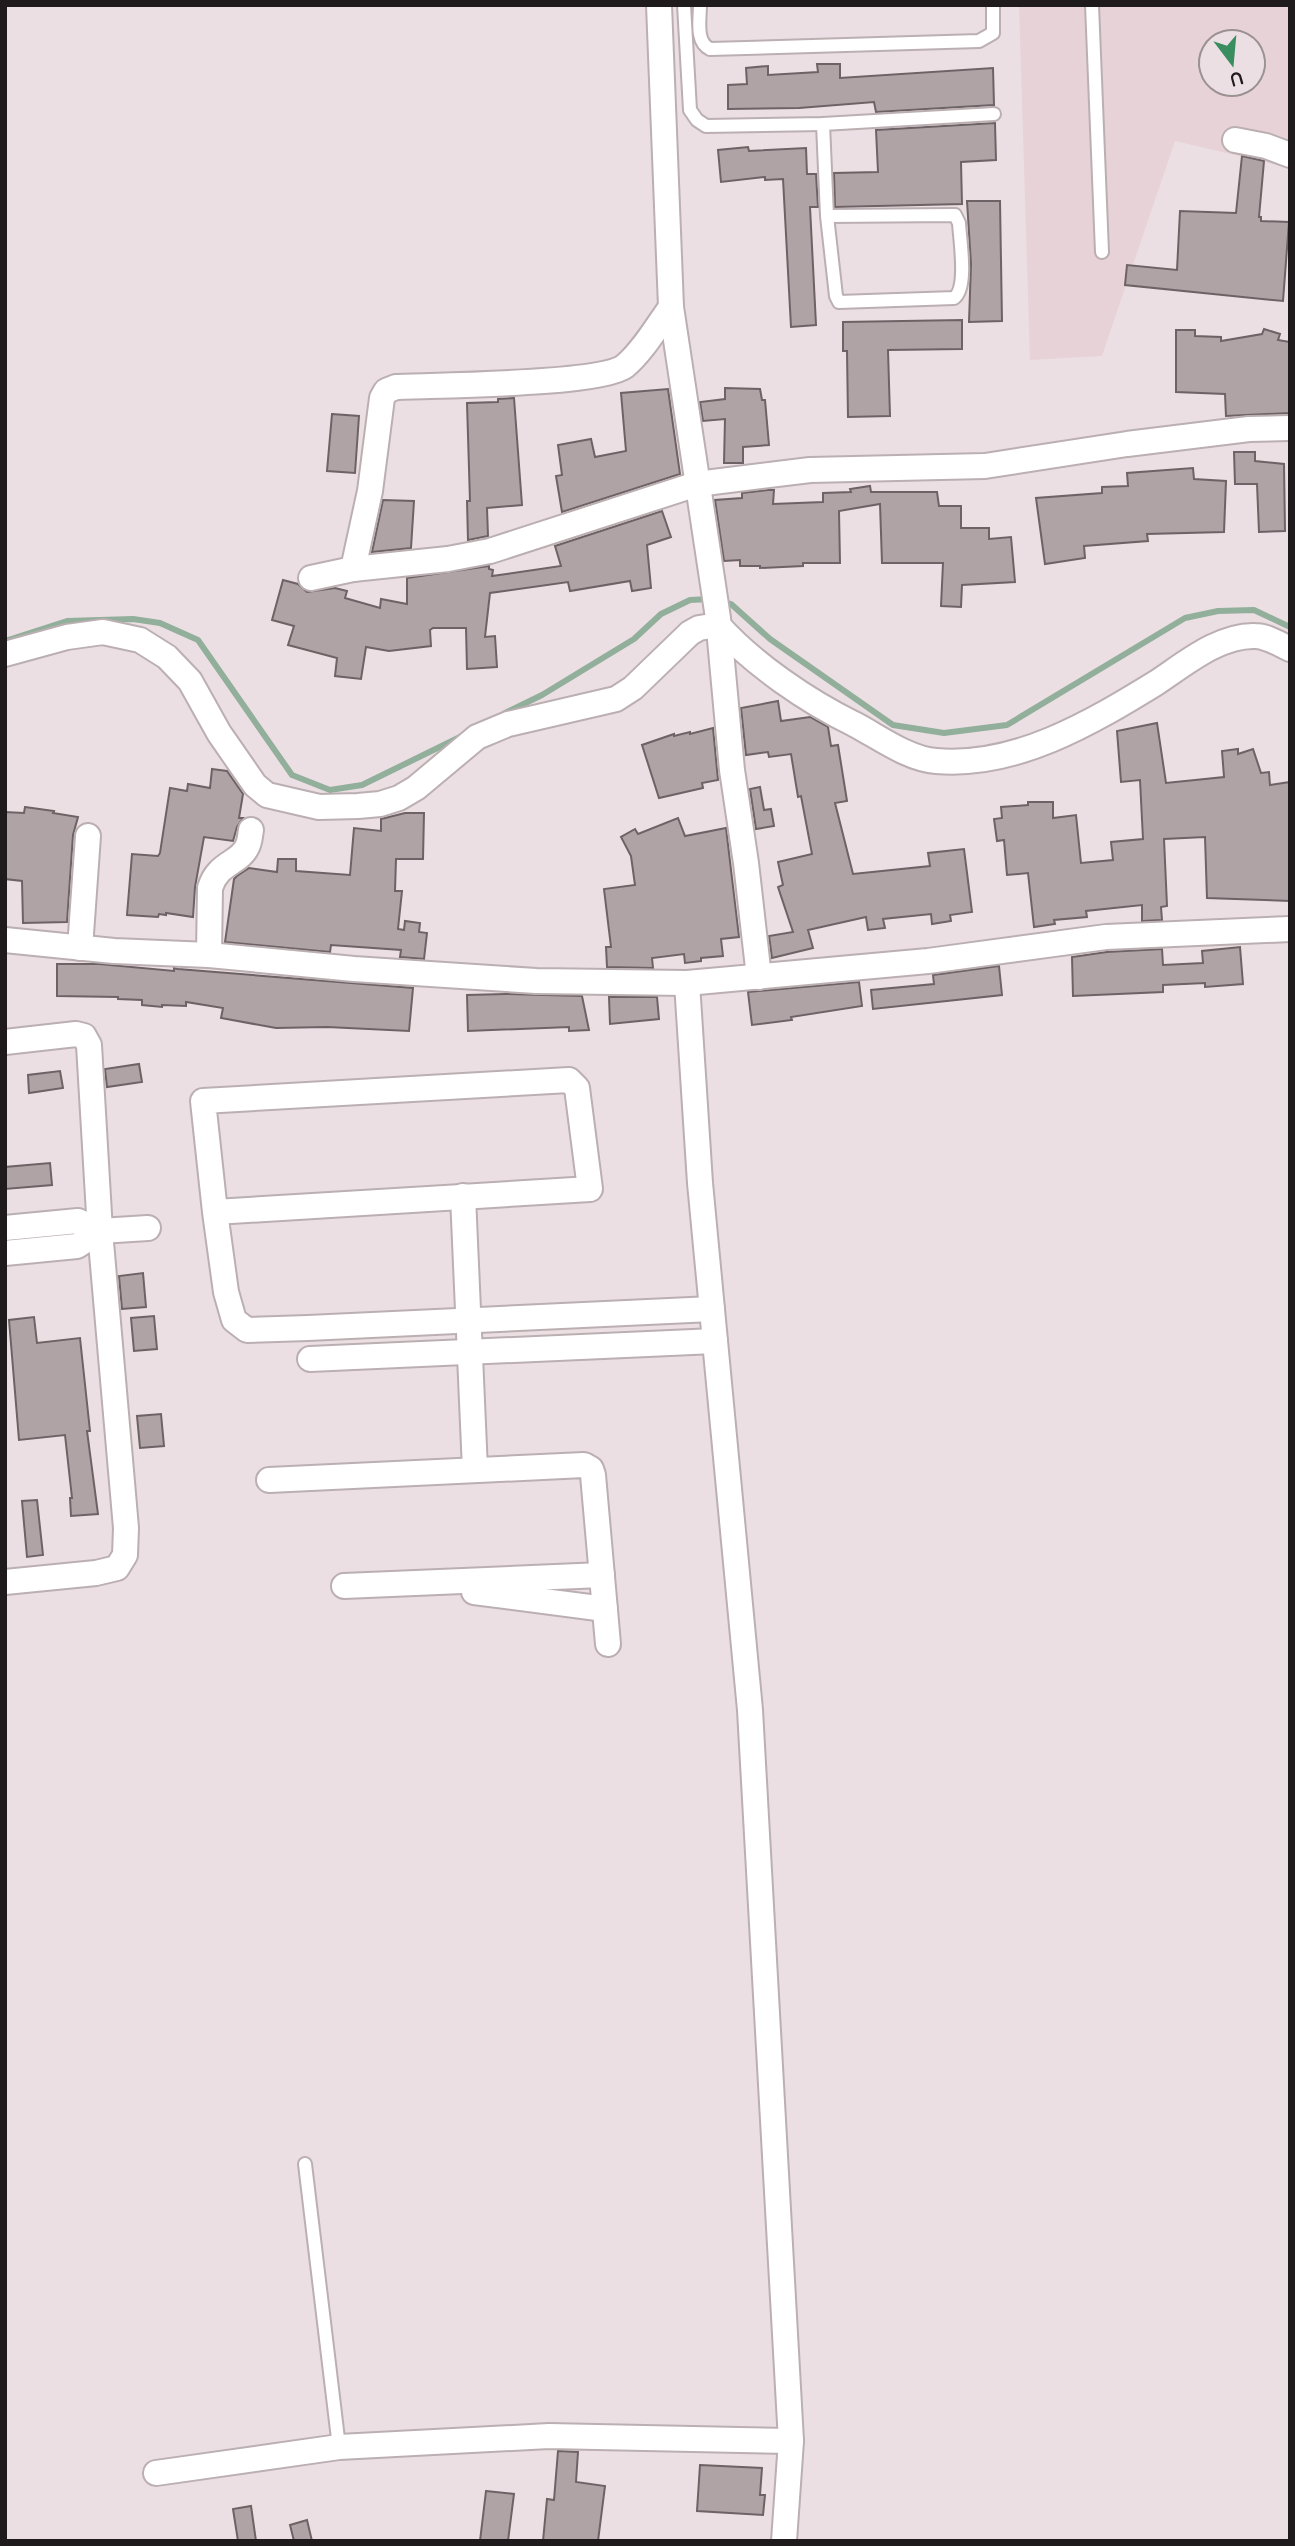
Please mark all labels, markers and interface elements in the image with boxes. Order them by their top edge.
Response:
north arrow [1197,28,1267,98]
text: U [1227,66,1246,93]

